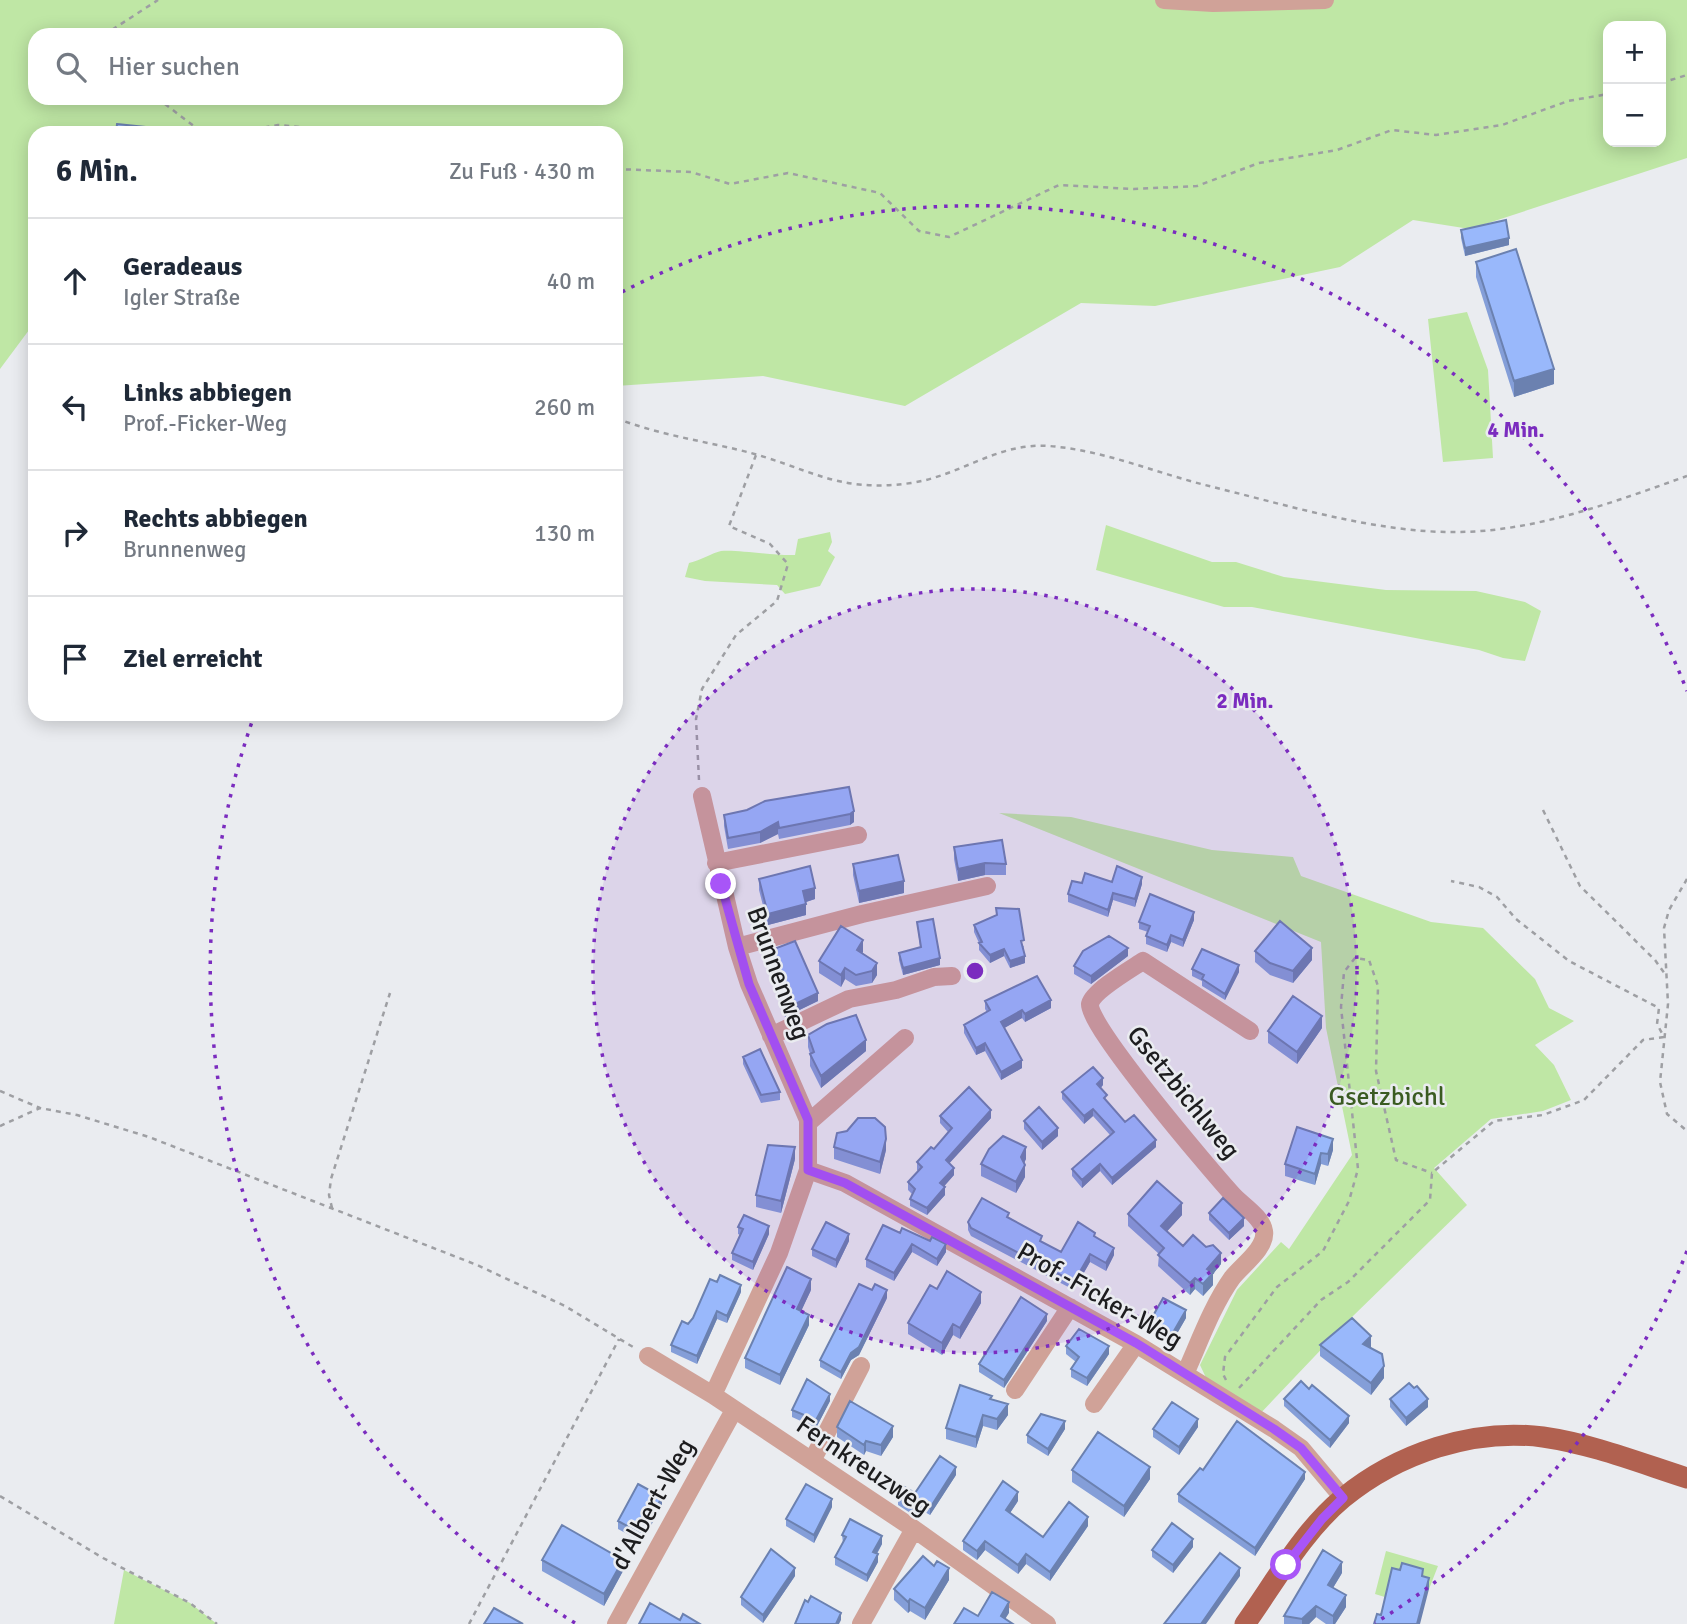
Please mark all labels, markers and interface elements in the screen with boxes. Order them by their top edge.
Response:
map controls [1603,21,1666,147]
button: + [1603,21,1666,84]
search box [28,28,623,105]
icon: search [52,48,90,86]
text: Hier suchen [108,51,240,83]
button: − [1603,84,1666,147]
text: 6 Min. [56,153,138,190]
text: Zu Fuß · 430 m [449,157,595,186]
text: Geradeaus [123,251,242,283]
icon: ahead [56,262,94,300]
text: 40 m [547,267,595,296]
text: Igler Straße [123,283,240,312]
text: Links abbiegen [123,377,292,409]
icon: left [56,388,94,426]
text: 260 m [534,393,595,422]
text: Prof.-Ficker-Weg [123,409,287,438]
text: 4 Min. [1487,417,1545,443]
text: Rechts abbiegen [123,503,308,535]
icon: right [56,514,94,552]
text: 130 m [534,519,595,548]
text: Brunnenweg [123,535,246,564]
icon: arrive [56,640,94,678]
text: Ziel erreicht [123,643,263,675]
text: 2 Min. [1216,688,1274,714]
route end [705,868,736,899]
street label: Brunnenweg [739,902,817,1044]
centre of rings [963,959,987,983]
street label: Gsetzbichlweg [1120,1020,1247,1166]
park label: Gsetzbichl [1328,1081,1446,1113]
street label: Prof.-Ficker-Weg [1011,1236,1188,1356]
street label: Fernkreuzweg [790,1409,937,1523]
street label: d'Albert-Weg [604,1433,702,1576]
route start [1270,1549,1301,1580]

